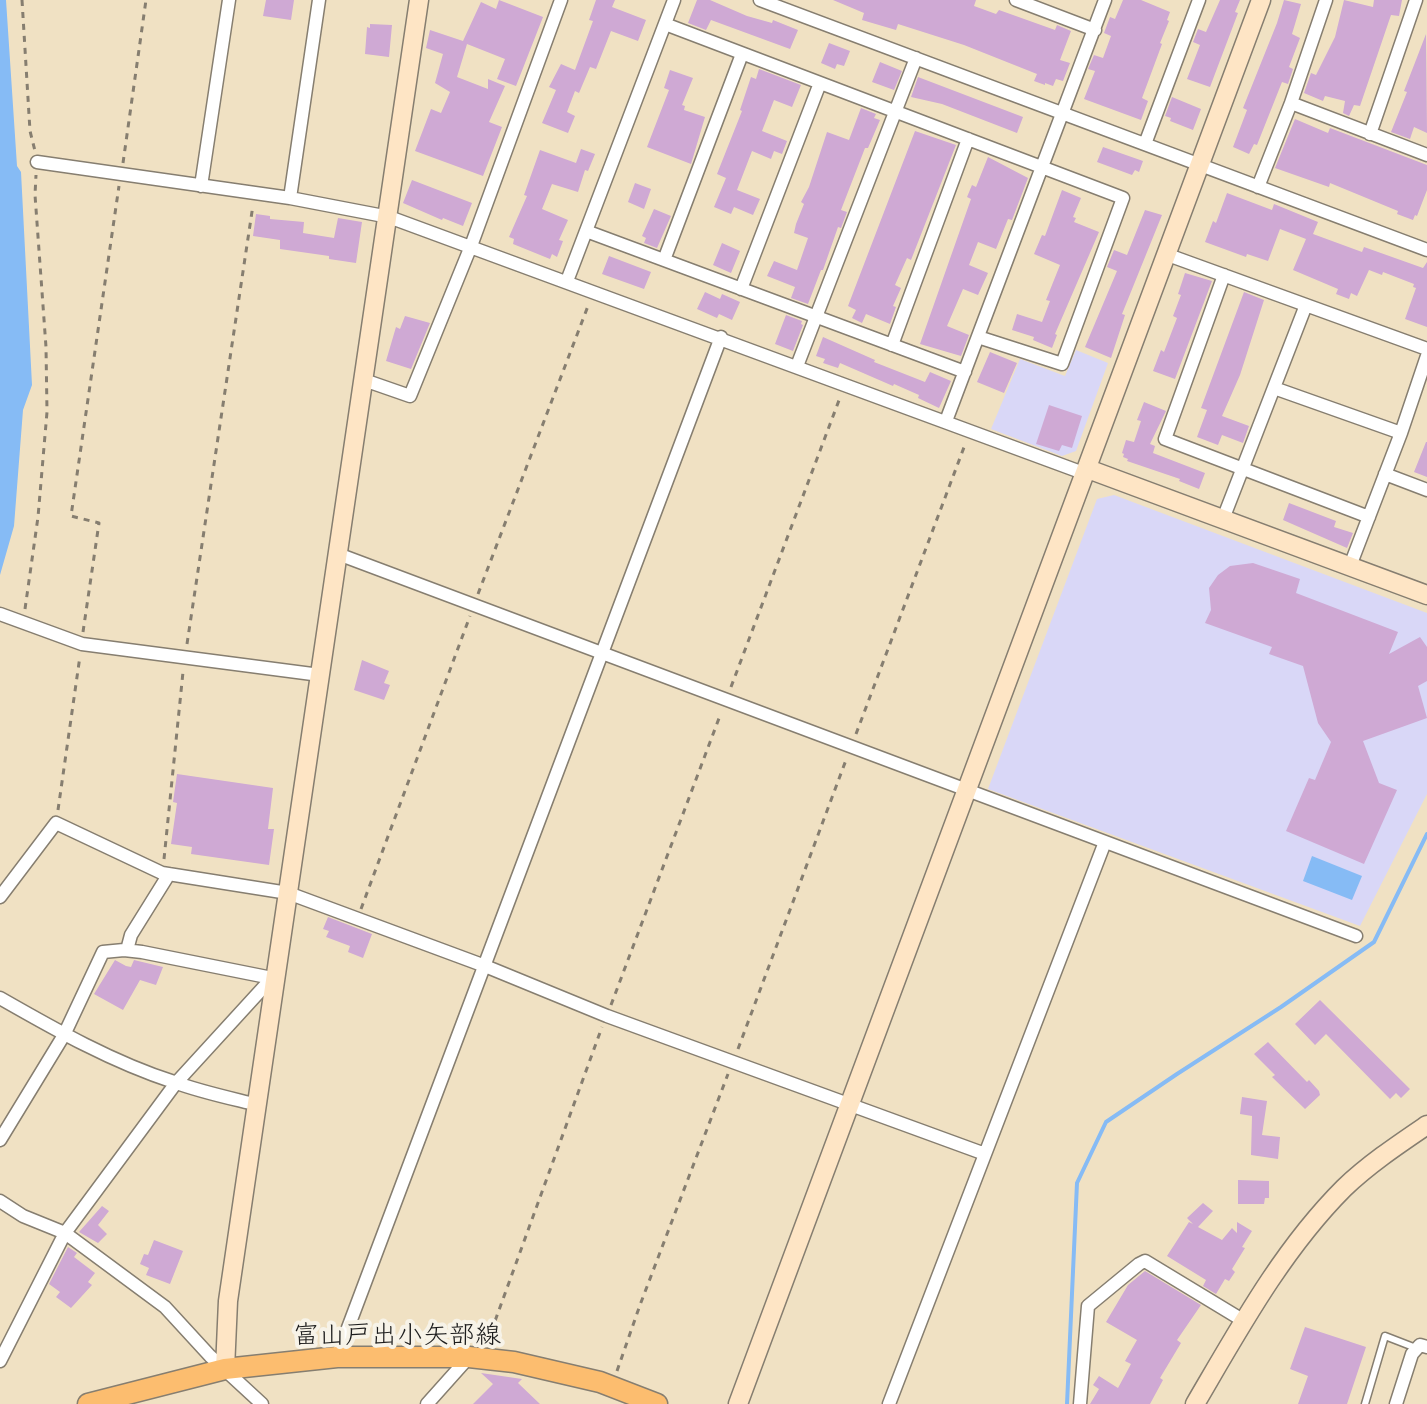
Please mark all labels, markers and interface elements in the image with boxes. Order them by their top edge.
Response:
street label: 富山戸出小矢部線 [293,1320,501,1352]

